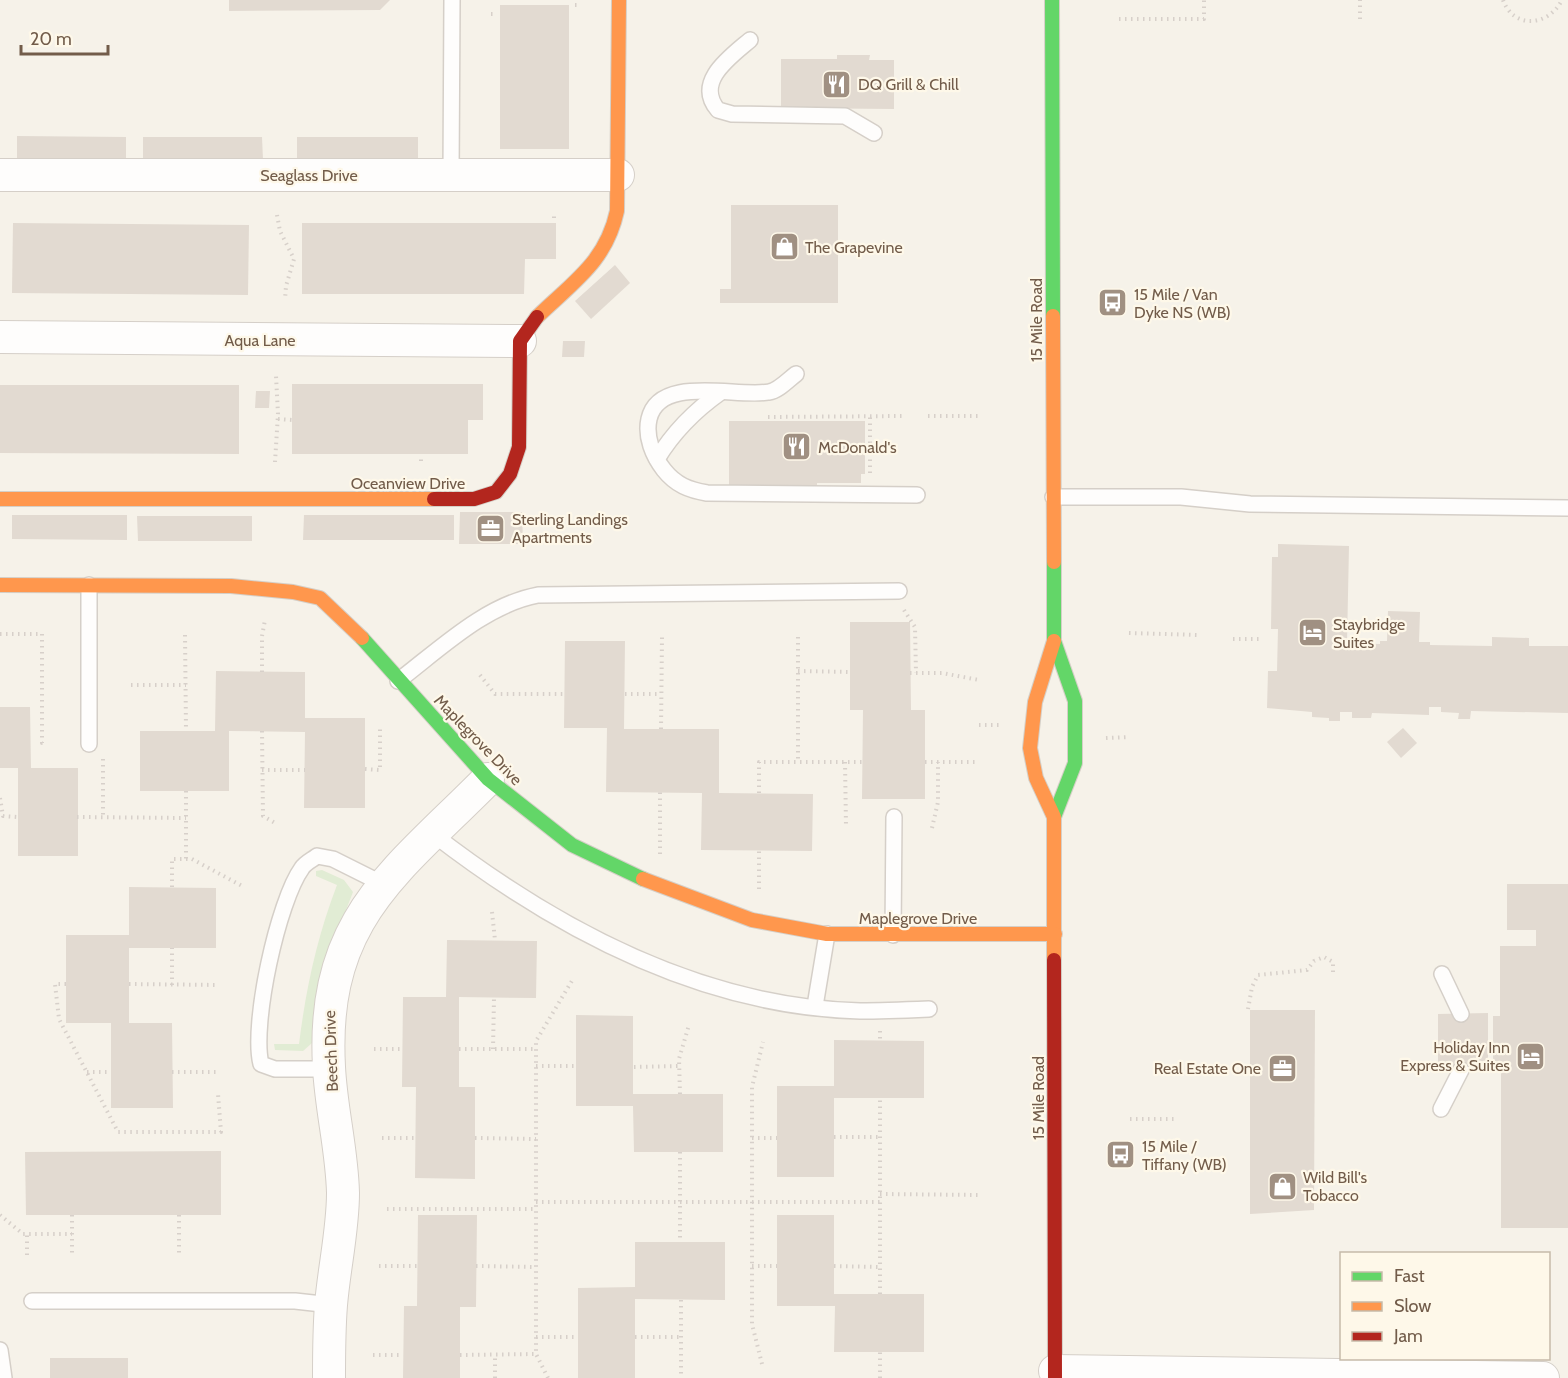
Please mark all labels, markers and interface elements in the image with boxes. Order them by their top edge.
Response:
scale bar [21,18,108,56]
text: 20 m [30,28,72,50]
restaurant icon: DQ Grill & Chill [821,68,853,100]
place label: DQ Grill & Chill [858,75,959,94]
street label: Seaglass Drive [260,166,358,185]
shop icon: The Grapevine [768,231,800,263]
place label: The Grapevine [805,238,903,257]
street label: 15 Mile Road [1027,278,1046,362]
place label: 15 Mile / Van Dyke NS (WB) [1134,285,1231,322]
bus stop icon: 15 Mile / Van Dyke NS (WB) [1097,287,1129,319]
street label: Aqua Lane [224,331,296,350]
restaurant icon: McDonald's [781,431,813,463]
place label: McDonald's [818,438,897,457]
street label: Oceanview Drive [351,474,465,493]
place label: Sterling Landings Apartments [512,510,628,547]
office icon: Sterling Landings Apartments [475,512,507,544]
place label: Staybridge Suites [1333,615,1405,652]
hotel icon: Staybridge Suites [1296,617,1328,649]
street label: Maplegrove Drive [430,691,526,789]
street label: Maplegrove Drive [859,909,977,928]
street label: Beech Drive [320,1010,342,1092]
place label: Holiday Inn Express & Suites [1400,1038,1510,1075]
hotel icon: Holiday Inn Express & Suites [1515,1040,1547,1072]
office icon: Real Estate One [1266,1052,1298,1084]
street label: 15 Mile Road [1029,1056,1048,1140]
place label: Real Estate One [1154,1059,1261,1078]
place label: 15 Mile / Tiffany (WB) [1142,1137,1227,1174]
bus stop icon: 15 Mile / Tiffany (WB) [1105,1139,1137,1171]
place label: Wild Bill's Tobacco [1303,1168,1367,1205]
shop icon: Wild Bill's Tobacco [1266,1170,1298,1202]
legend [1340,1252,1550,1360]
text: Fast [1394,1265,1425,1287]
text: Slow [1394,1295,1431,1317]
text: Jam [1393,1325,1423,1347]

